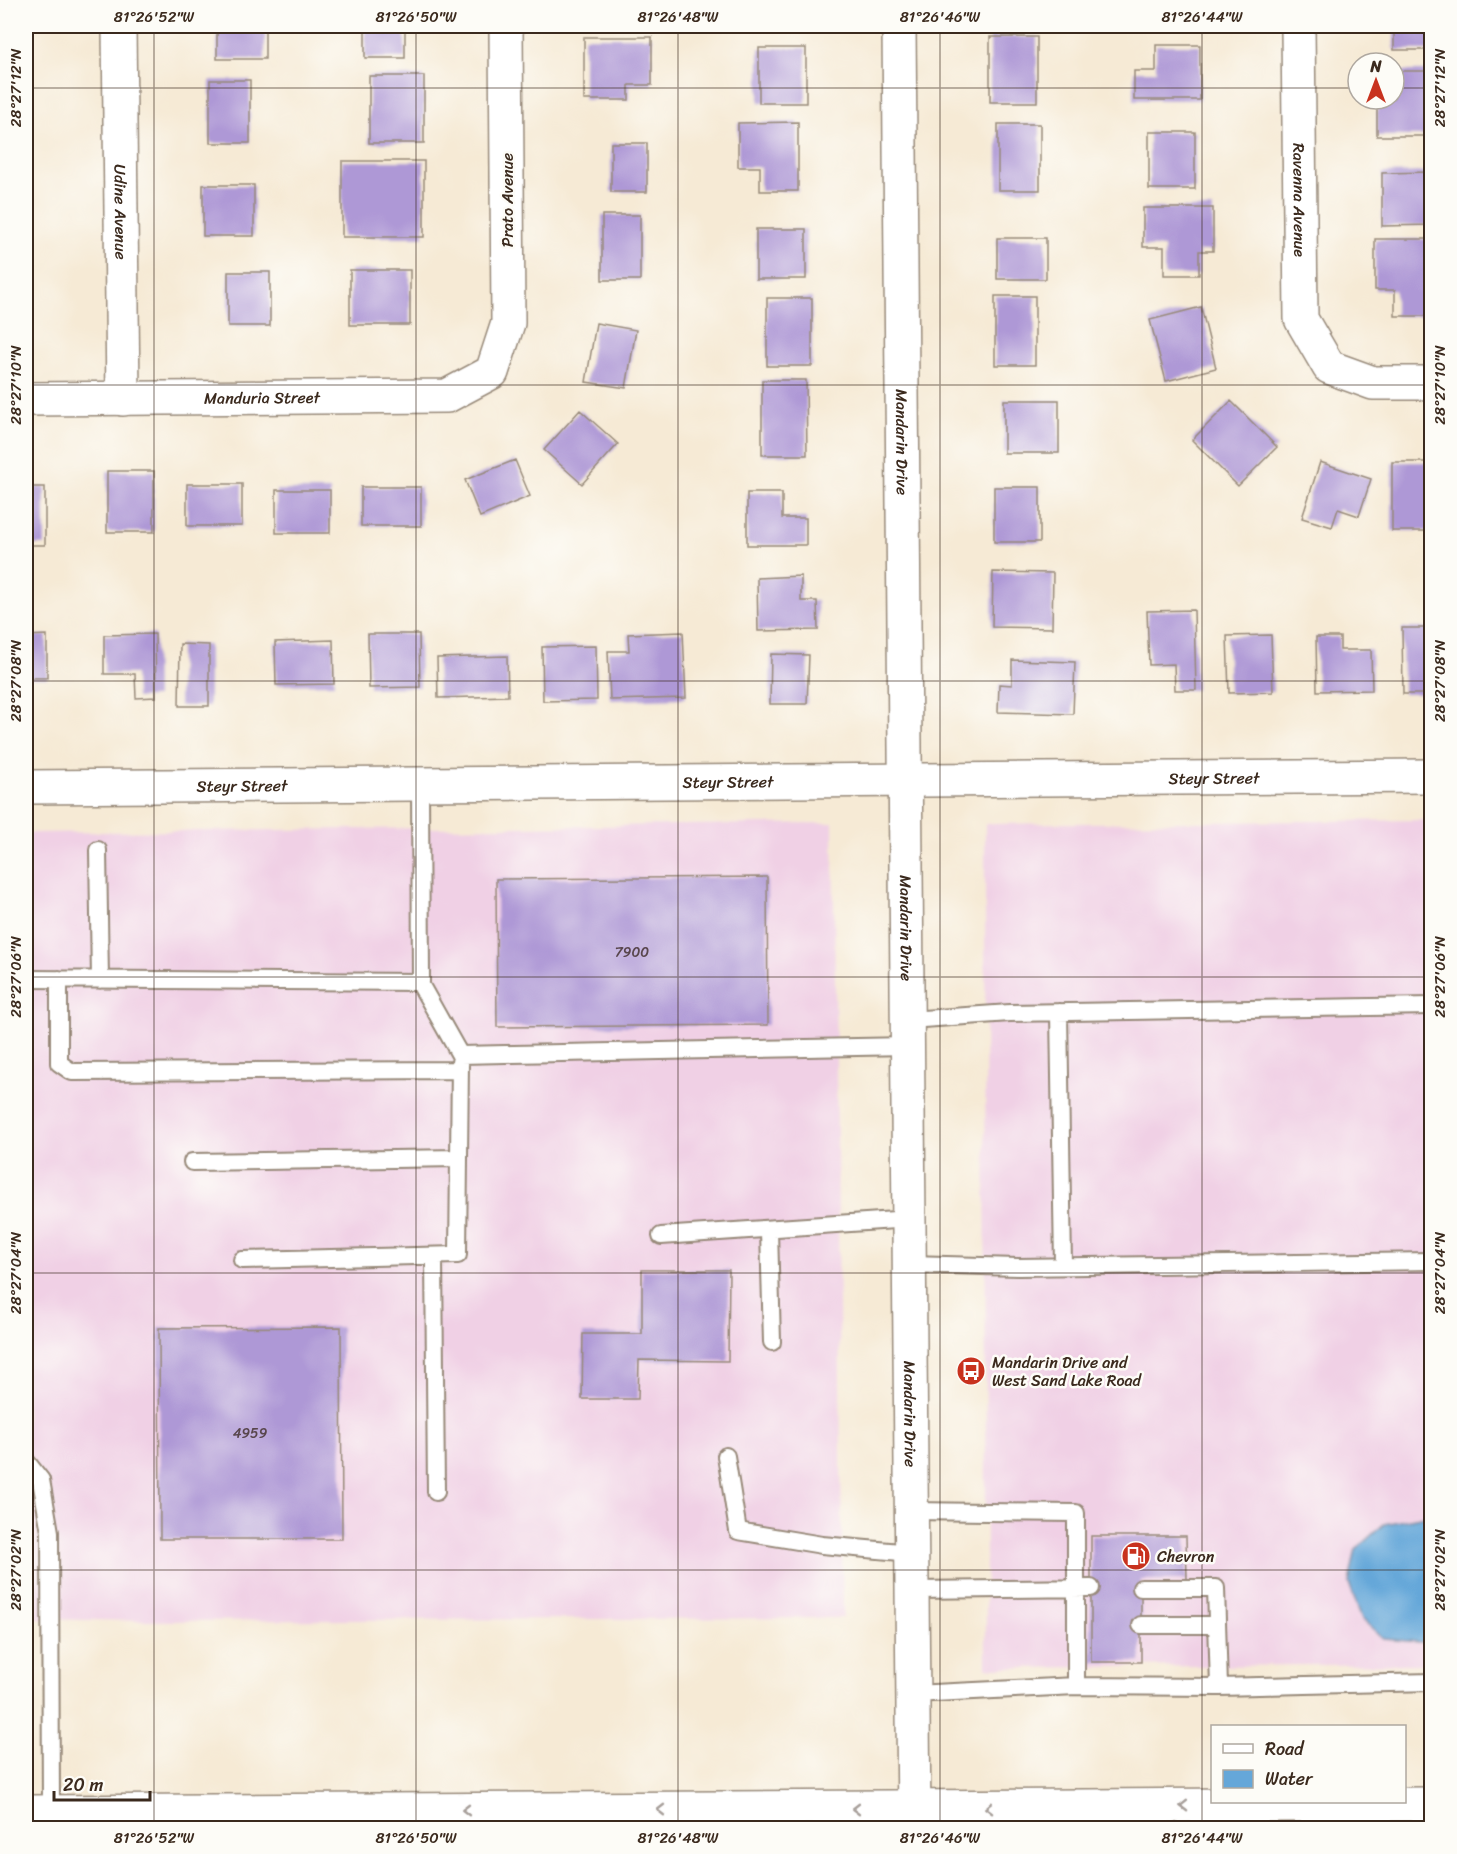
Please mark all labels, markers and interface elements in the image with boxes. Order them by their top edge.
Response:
text: 81°26'52"W [114,4,195,30]
text: 81°26'50"W [375,4,457,30]
text: 81°26'48"W [638,4,719,30]
text: 81°26'46"W [900,4,981,30]
text: 81°26'44"W [1161,4,1243,30]
text: 28°27'12"N [3,48,29,127]
text: 28°27'12"N [1427,48,1453,127]
north arrow [1346,51,1406,111]
text: N [1369,52,1382,81]
street label: Ravenna Avenue [1284,143,1314,257]
street label: Prato Avenue [493,153,522,247]
street label: Udine Avenue [105,164,136,260]
text: 28°27'10"N [3,345,29,425]
text: 28°27'10"N [1427,345,1453,425]
street label: Manduria Street [204,383,321,413]
street label: Mandarin Drive [887,389,917,495]
text: 28°27'08"N [3,639,29,722]
text: 28°27'08"N [1427,639,1453,722]
street label: Steyr Street [1168,763,1260,793]
street label: Steyr Street [682,767,774,797]
street label: Steyr Street [196,771,288,801]
street label: Mandarin Drive [891,875,921,981]
text: 28°27'06"N [3,936,29,1018]
text: 28°27'06"N [1427,936,1453,1018]
house number: 7900 [615,940,649,965]
text: 28°27'04"N [3,1231,29,1314]
text: 28°27'04"N [1427,1231,1453,1314]
place label: Mandarin Drive and West Sand Lake Road [992,1348,1143,1395]
bus stop icon: Mandarin Drive and West Sand Lake Road [955,1355,987,1387]
street label: Mandarin Drive [895,1361,925,1467]
house number: 4959 [233,1421,268,1446]
text: 28°27'02"N [3,1529,29,1611]
text: 28°27'02"N [1427,1529,1453,1611]
fuel station icon: Chevron [1120,1540,1152,1572]
place label: Chevron [1157,1542,1215,1571]
legend [1211,1725,1406,1803]
text: Road [1265,1733,1305,1765]
text: Water [1265,1763,1314,1795]
scale bar [54,1764,150,1802]
text: 20 m [63,1769,103,1801]
one-way arrow [1180,1800,1189,1812]
one-way arrow [985,1802,994,1814]
one-way arrow [657,1803,666,1816]
one-way arrow [852,1803,861,1815]
one-way arrow [462,1804,471,1816]
text: 81°26'52"W [114,1825,195,1851]
text: 81°26'50"W [375,1825,457,1851]
text: 81°26'48"W [638,1825,719,1851]
text: 81°26'46"W [900,1825,981,1851]
text: 81°26'44"W [1161,1825,1243,1851]

